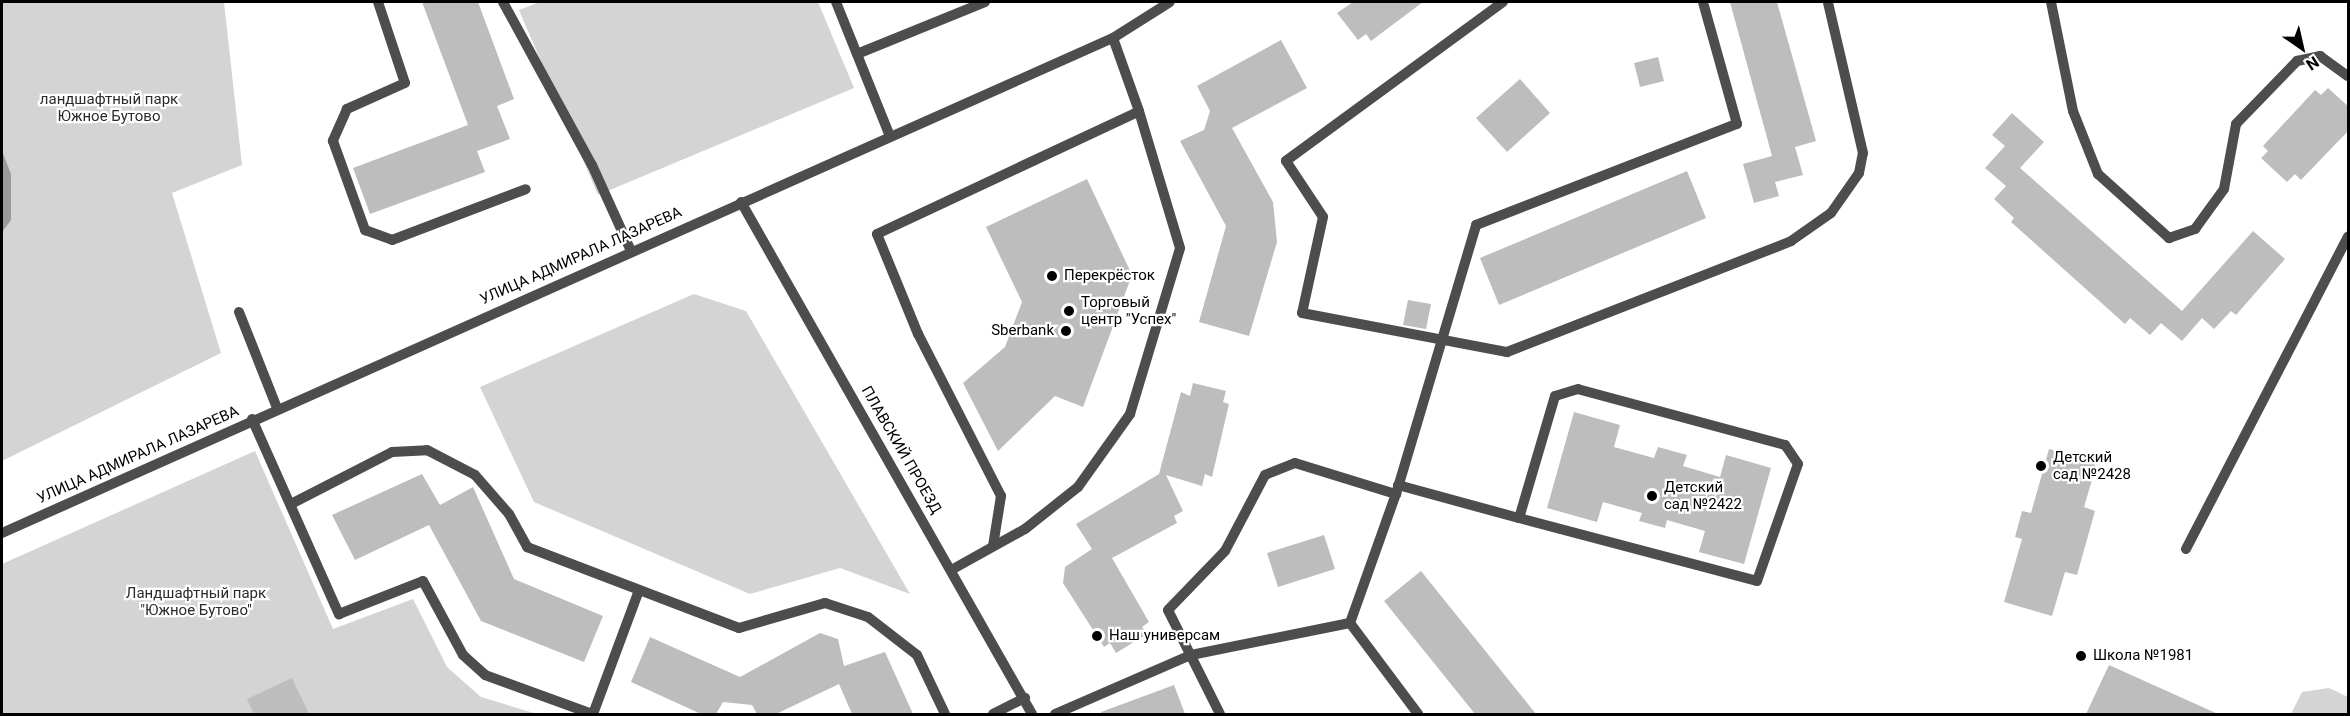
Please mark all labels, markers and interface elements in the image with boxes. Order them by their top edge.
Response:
north arrow [2272,18,2332,78]
text: N [2302,52,2322,74]
park label: ландшафтный парк Южное Бутово [40,90,178,125]
street label: УЛИЦА АДМИРАЛА ЛАЗАРЕВА [477,203,685,309]
place label: Перекрёсток [1064,267,1155,285]
marker: Перекрёсток [1045,269,1059,283]
place label: Торговый центр "Успех" [1081,293,1176,328]
marker: Торговый центр "Успех" [1062,304,1076,318]
place label: Sberbank [991,322,1054,340]
marker: Sberbank [1059,324,1073,338]
street label: ПЛАВСКИЙ ПРОЕЗД [857,383,945,517]
street label: УЛИЦА АДМИРАЛА ЛАЗАРЕВА [34,402,242,508]
place label: Детский сад №2428 [2053,448,2131,483]
marker: Детский сад №2428 [2034,459,2048,473]
place label: Детский сад №2422 [1664,478,1742,513]
marker: Детский сад №2422 [1645,489,1659,503]
park label: Ландшафтный парк "Южное Бутово" [126,584,266,619]
place label: Наш универсам [1109,627,1220,645]
marker: Наш универсам [1090,629,1104,643]
place label: Школа №1981 [2093,647,2193,665]
marker: Школа №1981 [2074,649,2088,663]

